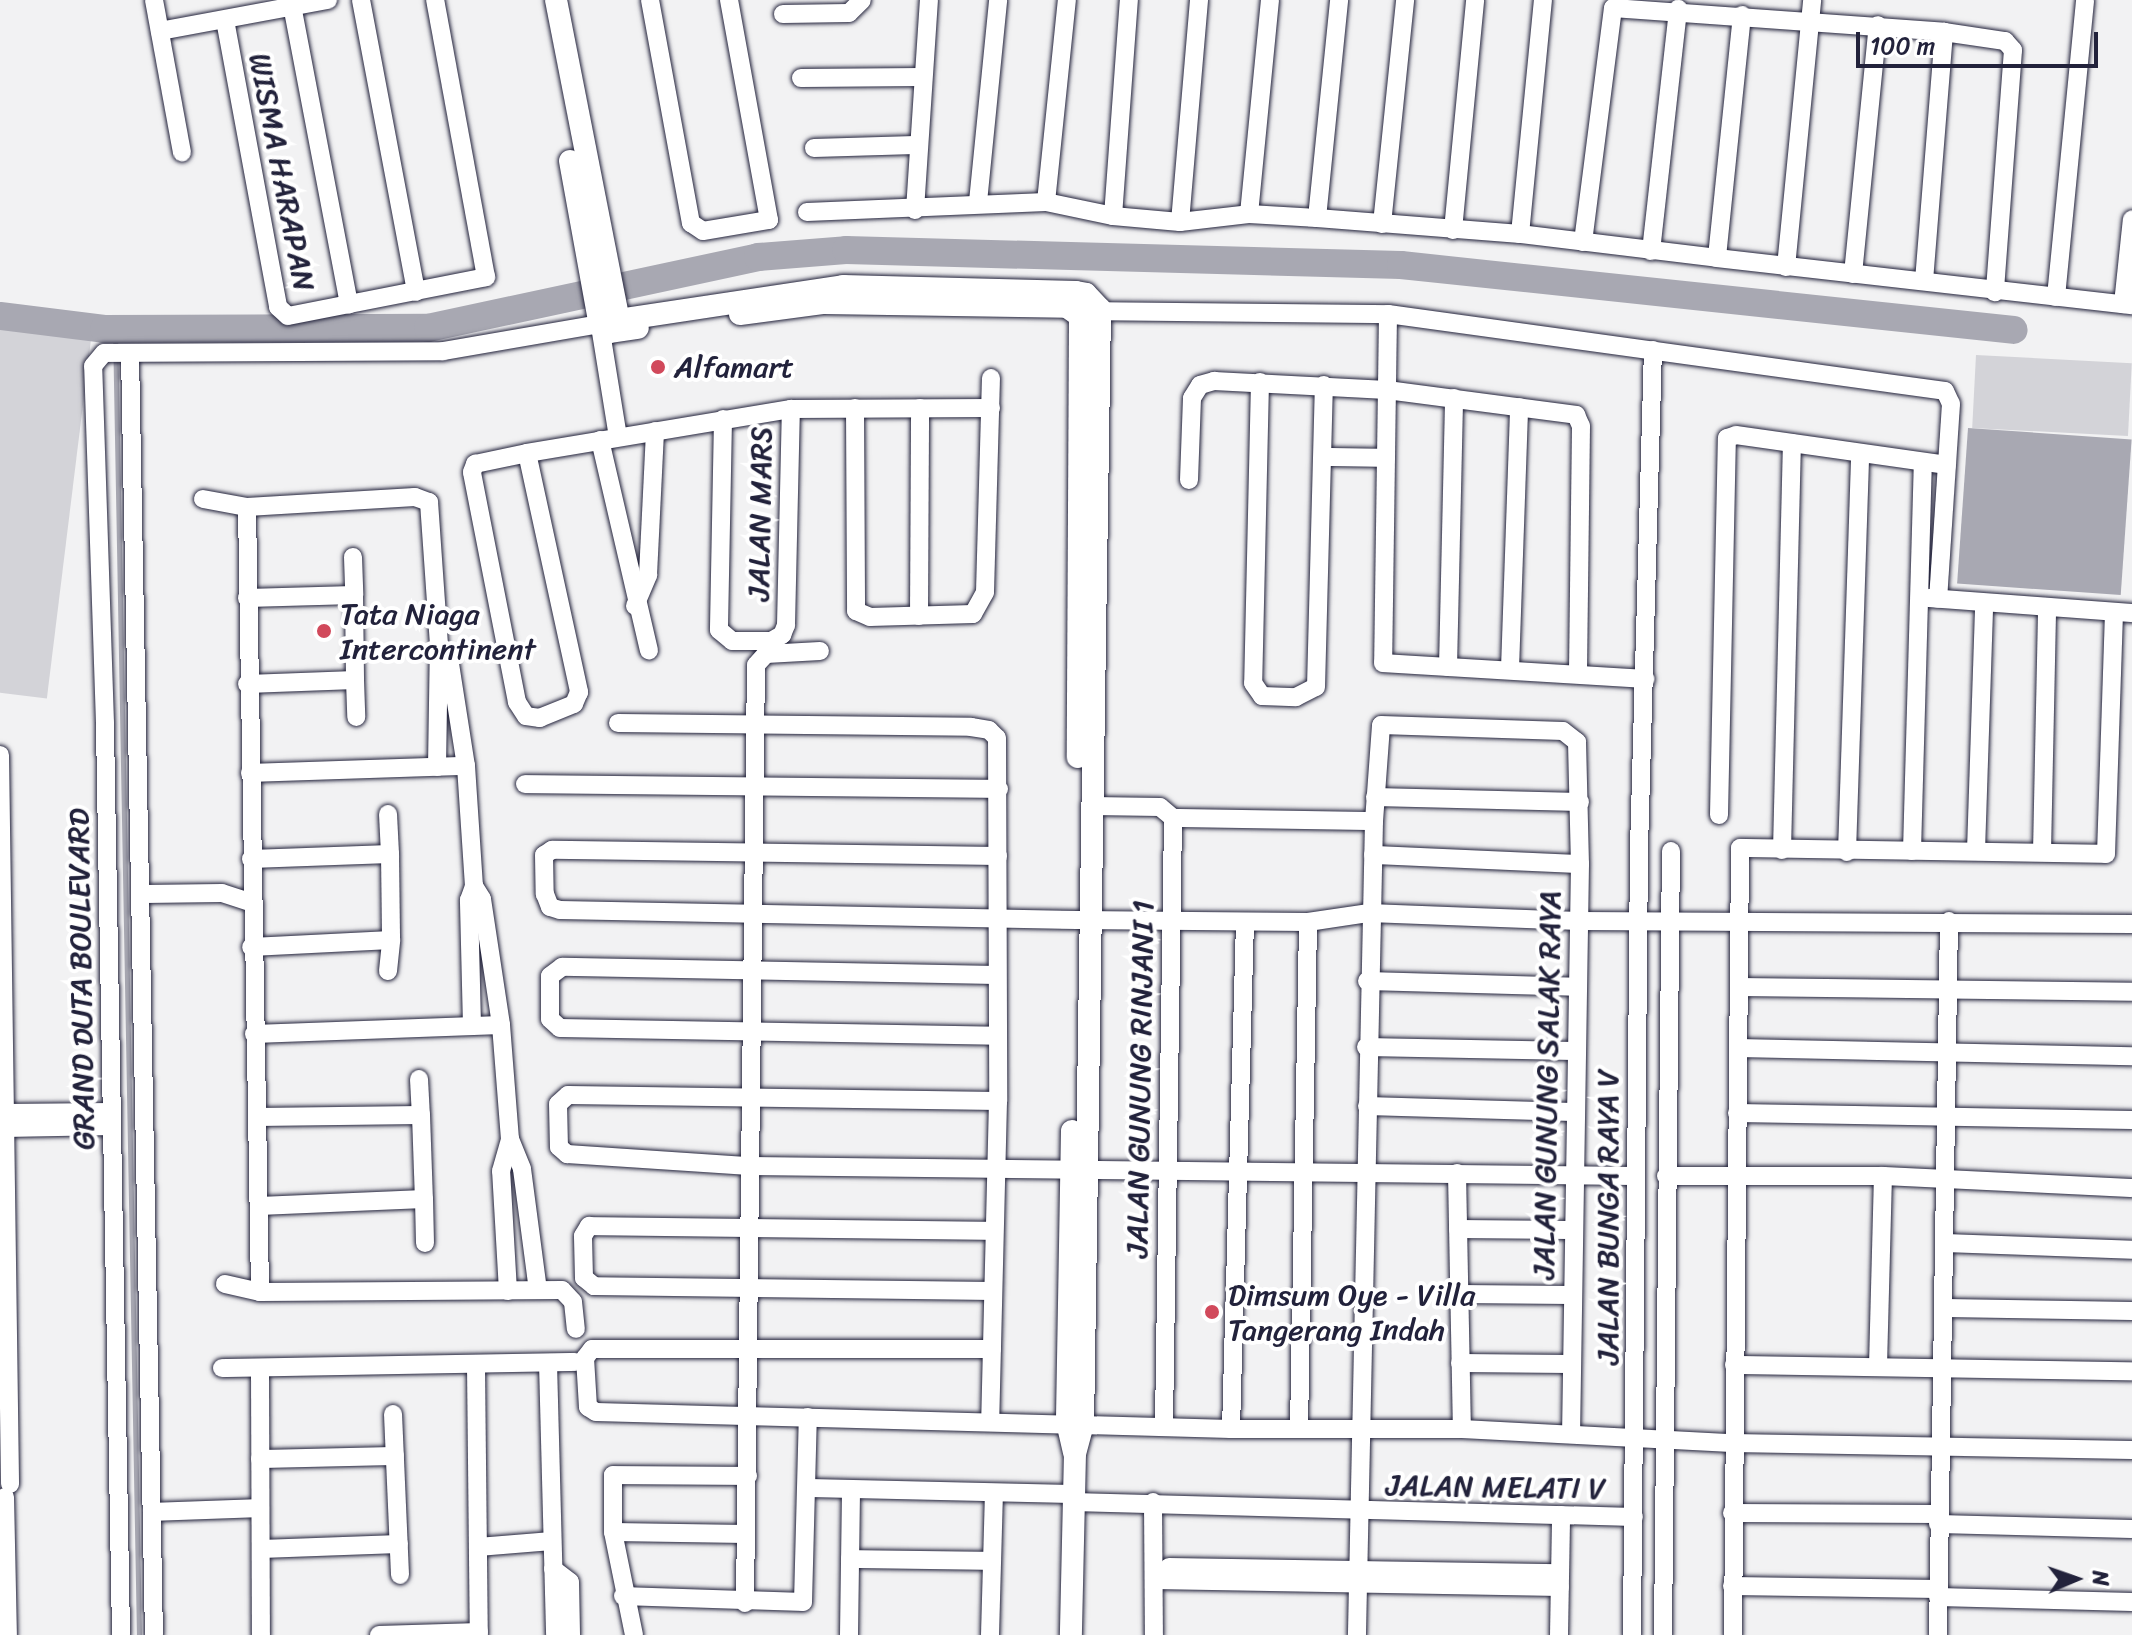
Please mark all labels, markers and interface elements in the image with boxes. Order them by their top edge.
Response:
scale bar [1860,16,2102,66]
text: 100 m [1870,25,1935,67]
street label: WISMA HARAPAN [241,50,323,294]
place label: Alfamart [674,349,794,385]
marker: Alfamart [649,358,667,376]
street label: JALAN MARS [740,427,780,601]
place label: Tata Niaga Intercontinent [340,596,535,666]
marker: Tata Niaga Intercontinent [315,622,333,640]
street label: GRAND DUTA BOULEVARD [60,807,102,1151]
street label: JALAN GUNUNG SALAK RAYA [1526,890,1568,1280]
street label: JALAN GUNUNG RINJANI 1 [1119,900,1161,1258]
street label: JALAN BUNGA RAYA V [1590,1069,1626,1365]
place label: Dimsum Oye - Villa Tangerang Indah [1228,1277,1476,1348]
marker: Dimsum Oye - Villa Tangerang Indah [1203,1303,1221,1321]
street label: JALAN MELATI V [1386,1467,1606,1507]
north arrow [2036,1539,2116,1619]
text: N [2081,1570,2120,1586]

